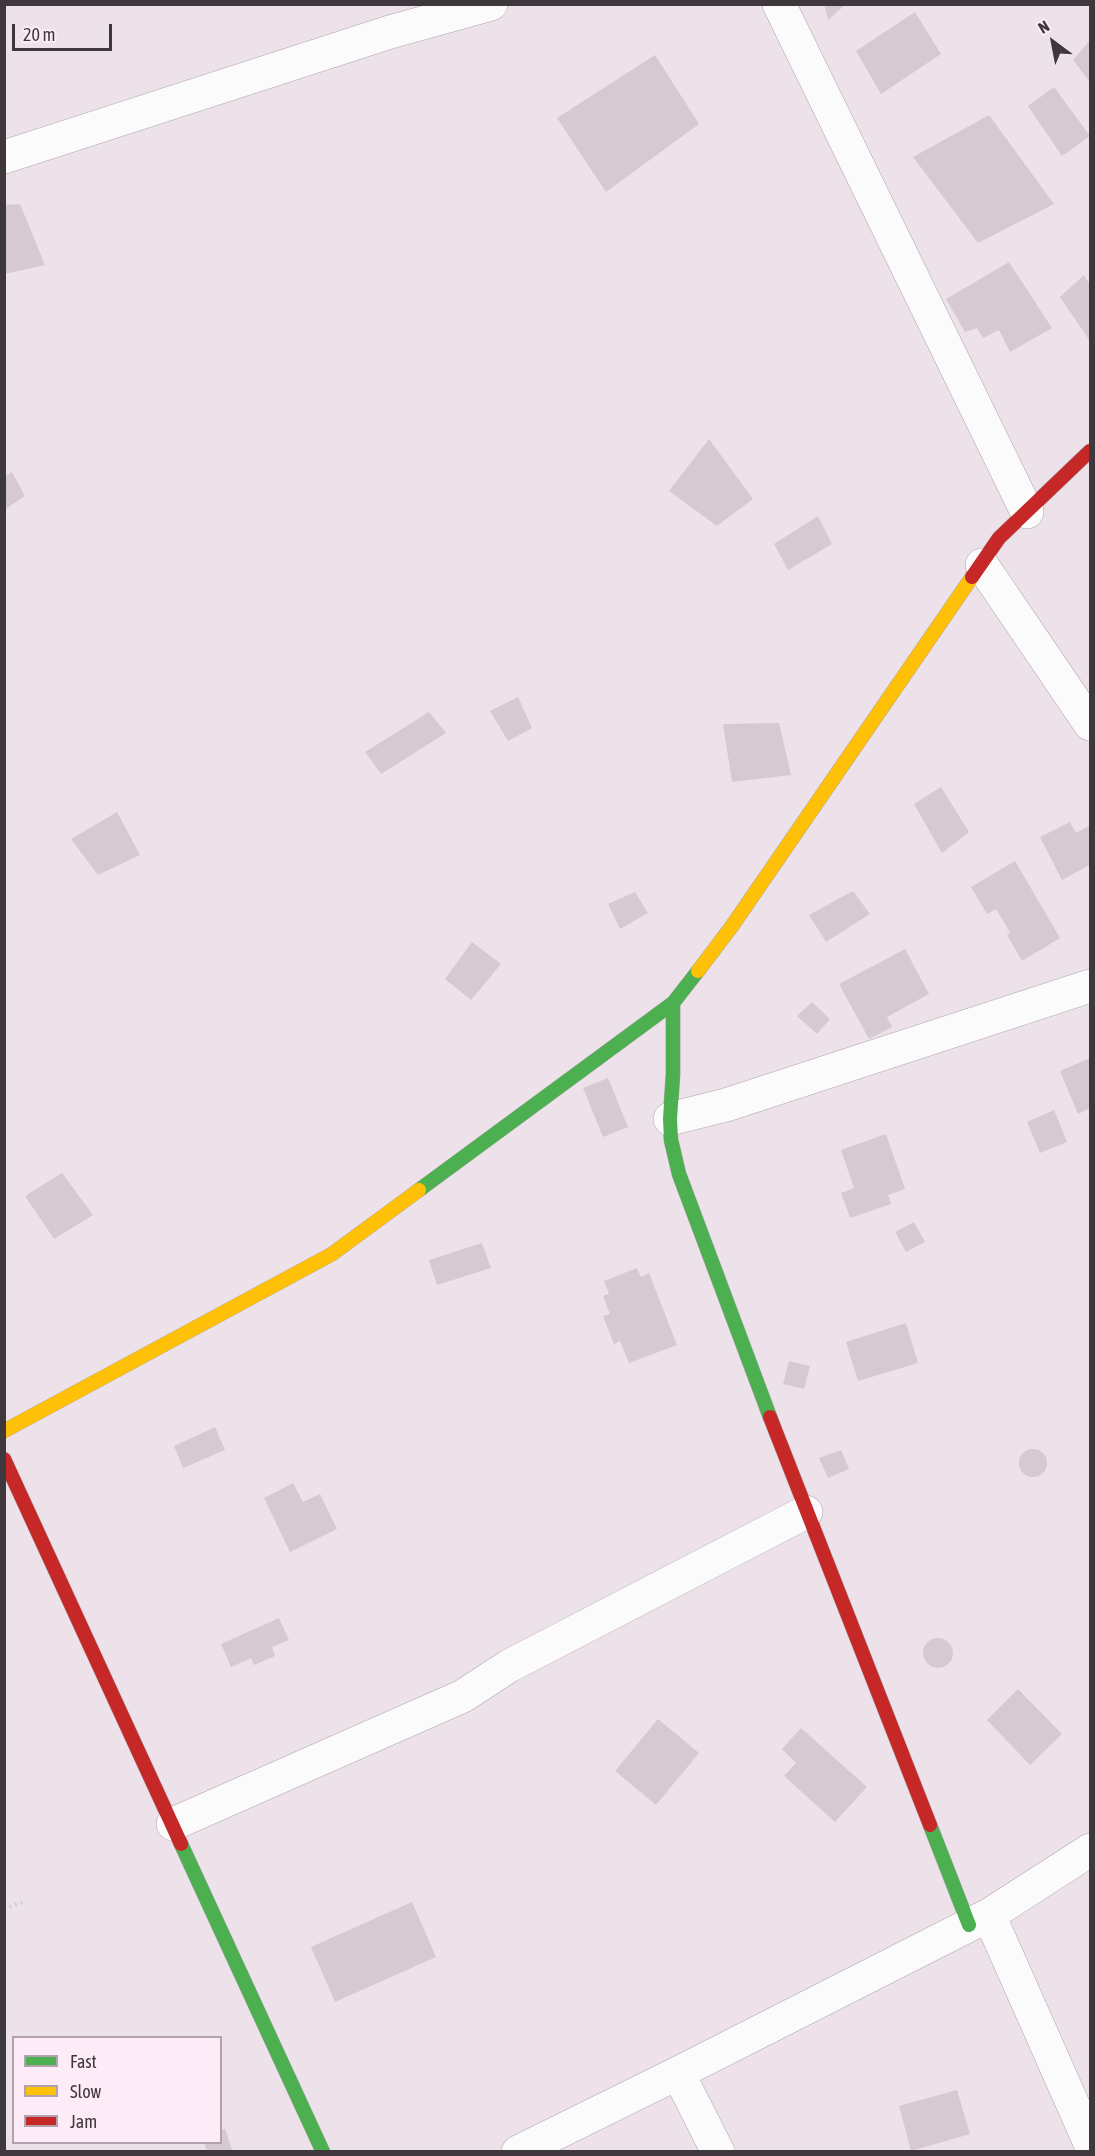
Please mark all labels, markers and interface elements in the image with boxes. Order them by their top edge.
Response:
scale bar [15,12,116,50]
north arrow [1023,12,1083,72]
text: N [1035,17,1052,37]
text: 20 m [23,24,55,45]
legend [12,2036,222,2144]
text: Fast [70,2051,97,2072]
text: Slow [70,2081,101,2102]
text: Jam [70,2111,97,2132]

